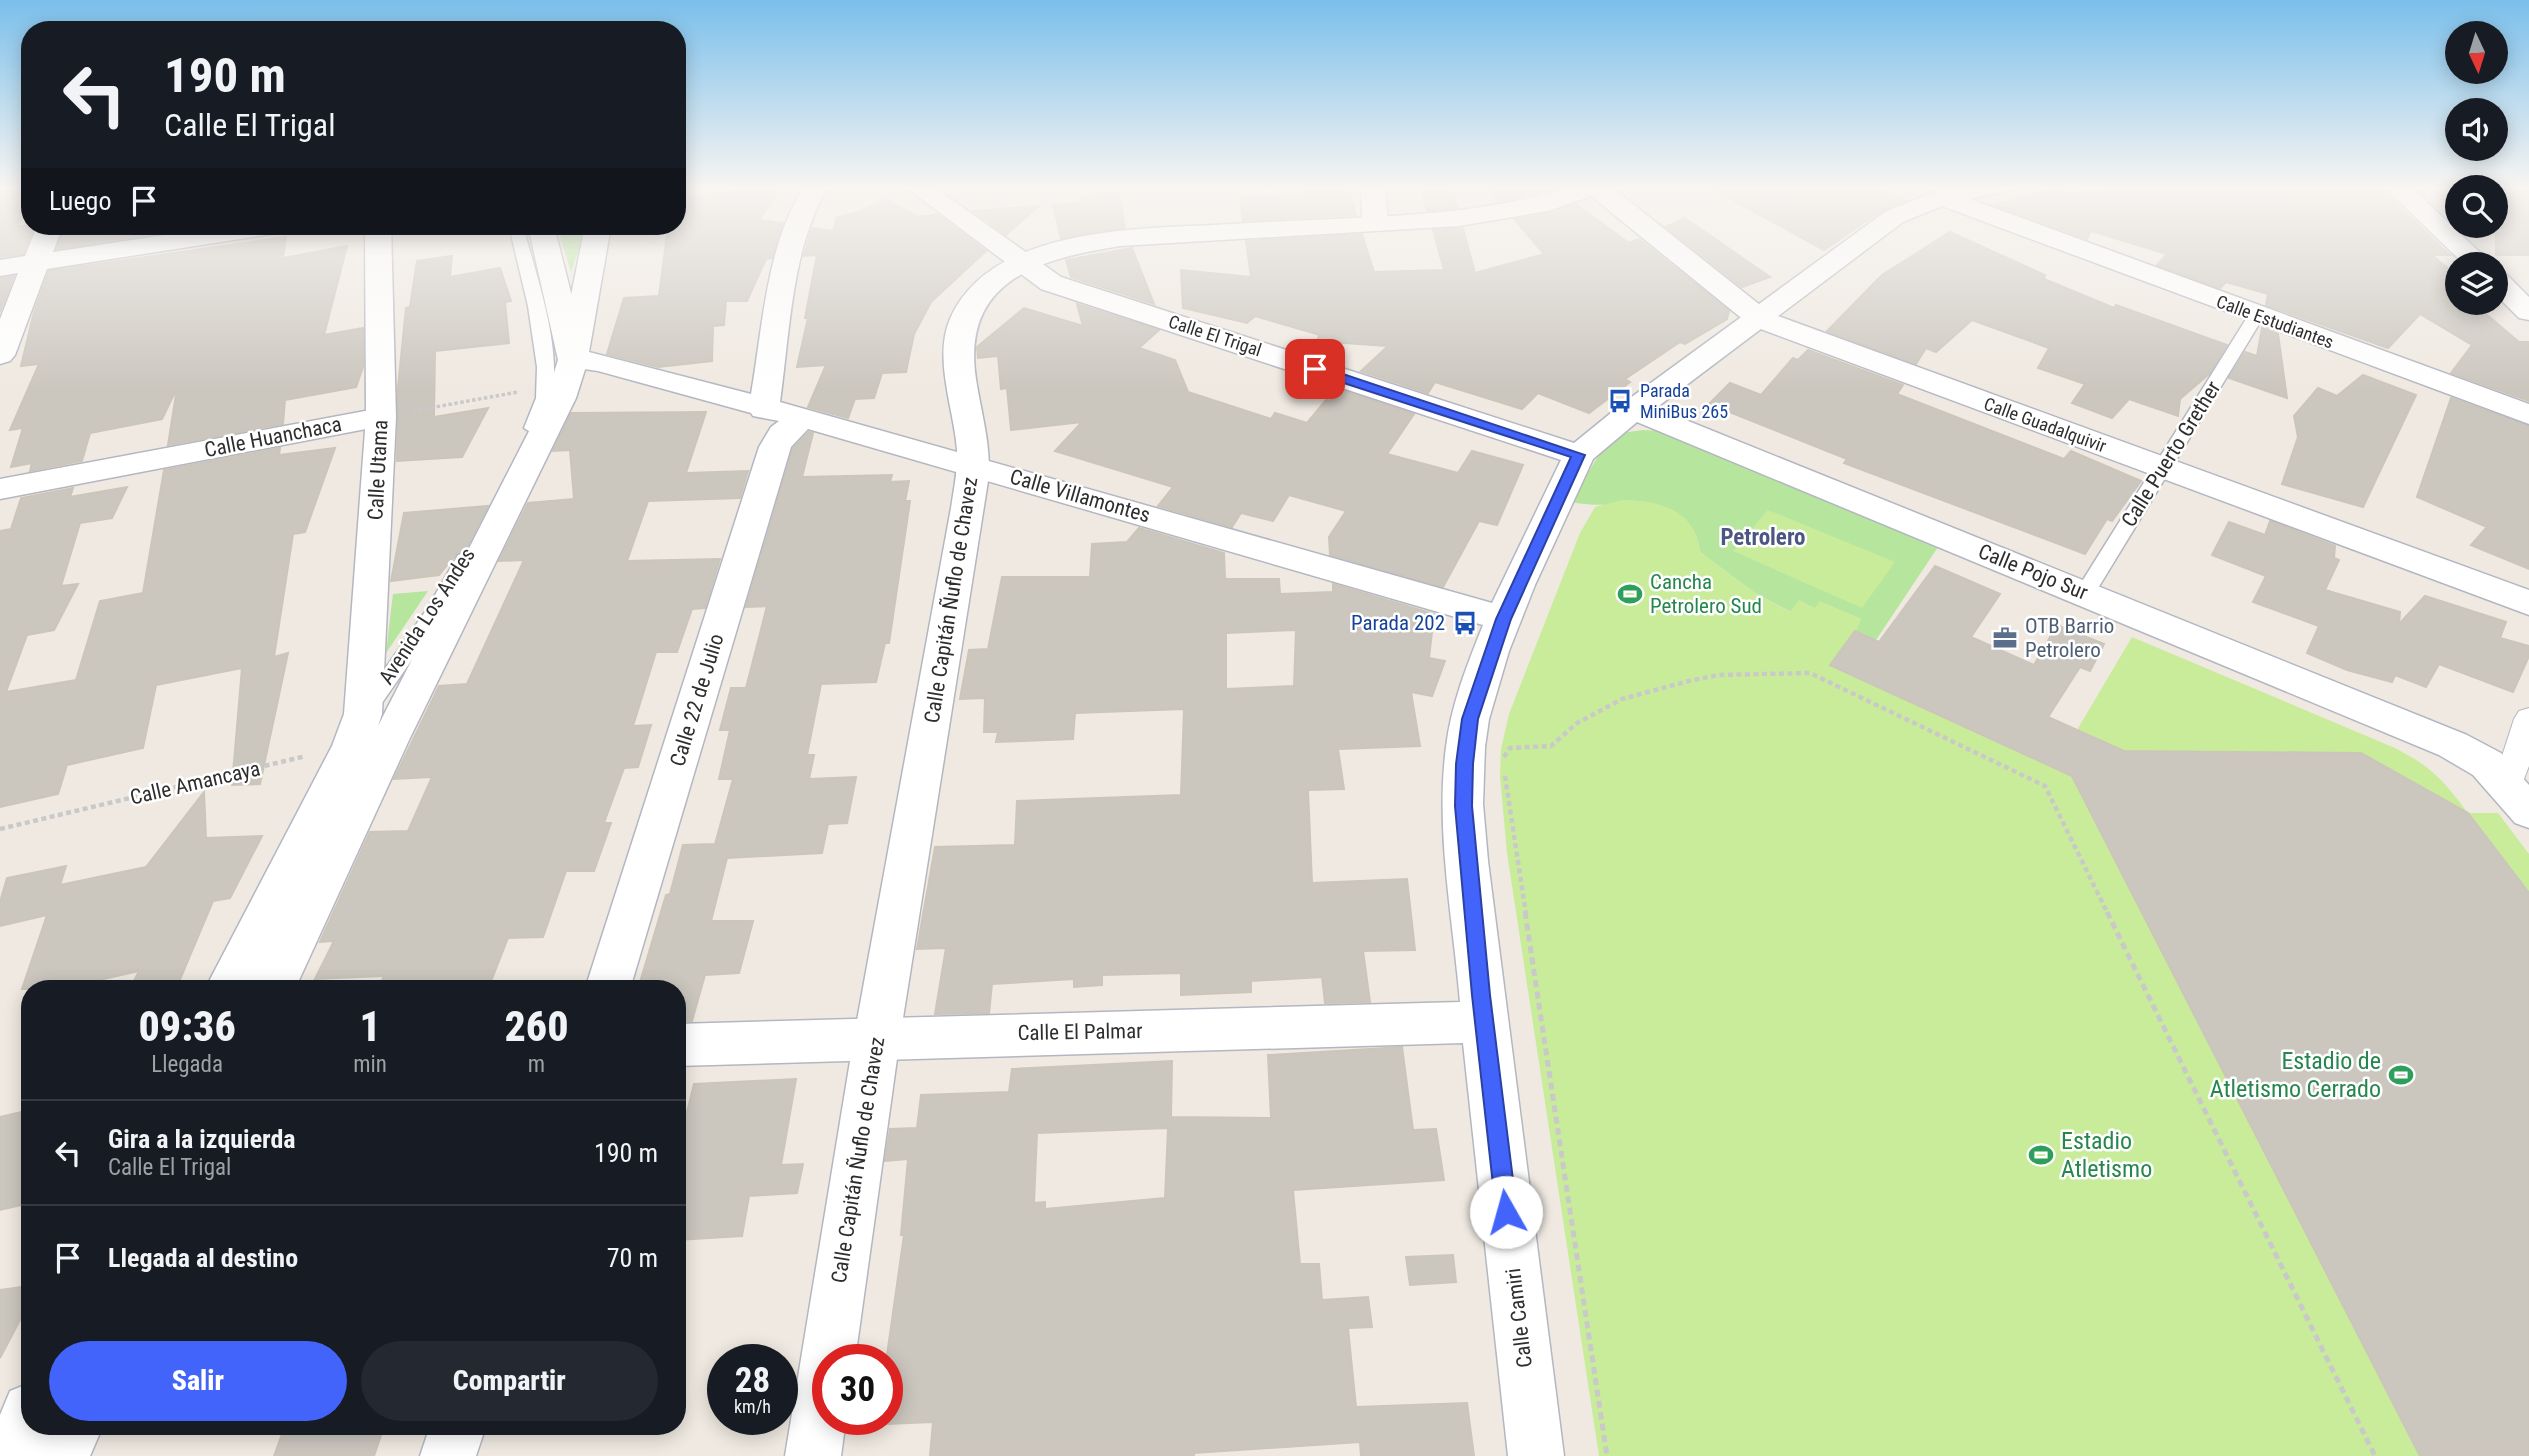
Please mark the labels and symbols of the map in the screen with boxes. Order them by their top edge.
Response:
north arrow [2445,21,2508,84]
street label: Calle Estudiantes [2214,291,2337,352]
street label: Calle El Trigal [1166,311,1264,360]
pin [1285,339,1345,399]
street label: Calle Puerto Grether [2117,377,2225,531]
place label: Parada MiniBus 265 [1640,380,1728,422]
bus stop icon: Parada MiniBus 265 [1606,387,1634,415]
street label: Calle Guadalquivir [1981,393,2110,457]
street label: Calle Huanchaca [202,412,344,462]
street label: Calle Utama [363,419,393,521]
street label: Calle Villamontes [1007,465,1153,527]
street label: Calle Capitán Ñuflo de Chavez [920,475,982,725]
district label: Petrolero [1720,524,1806,551]
street label: Calle Pojo Sur [1975,539,2091,605]
street label: Avenida Los Andes [374,543,480,689]
place label: Cancha Petrolero Sud [1650,570,1762,618]
sports icon: Cancha Petrolero Sud [1616,580,1644,608]
bus stop icon: Parada 202 [1451,609,1479,637]
place label: Parada 202 [1351,611,1445,635]
place label: OTB Barrio Petrolero [2025,614,2114,662]
office icon: OTB Barrio Petrolero [1991,624,2019,652]
street label: Calle 22 de Julio [665,631,729,769]
street label: Calle Amancaya [128,756,262,810]
street label: Calle El Palmar [1017,1019,1143,1045]
street label: Calle Capitán Ñuflo de Chavez [827,1035,889,1285]
place label: Estadio de Atletismo Cerrado [2210,1047,2381,1103]
sports icon: Estadio de Atletismo Cerrado [2387,1061,2415,1089]
place label: Estadio Atletismo [2061,1127,2152,1183]
sports icon: Estadio Atletismo [2027,1141,2055,1169]
position arrow [1469,1175,1543,1249]
street label: Calle Camiri [1501,1267,1537,1369]
speed limit sign: 30 [812,1344,903,1435]

